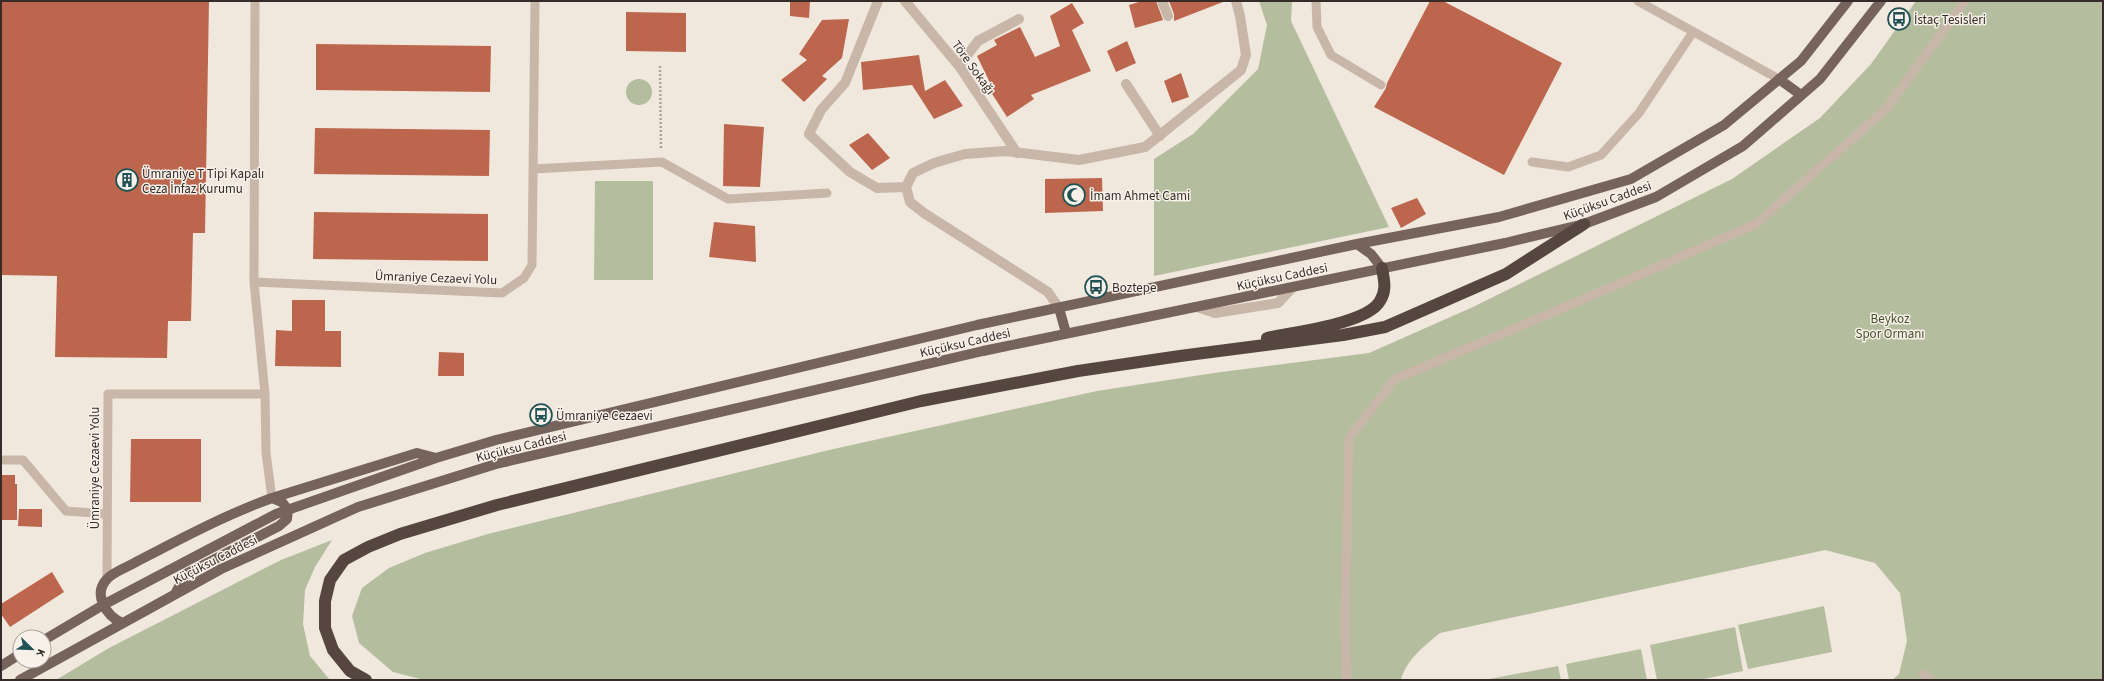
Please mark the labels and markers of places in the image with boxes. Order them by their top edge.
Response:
bus stop icon: İstaç Tesisleri [1886,6,1912,32]
place label: İstaç Tesisleri [1914,11,1986,29]
place label: Ümraniye T Tipi Kapalı Ceza İnfaz Kurumu [142,165,264,198]
building icon: Ümraniye T Tipi Kapalı Ceza İnfaz Kurumu [114,167,140,193]
mosque icon: İmam Ahmet Cami [1061,182,1087,208]
place label: İmam Ahmet Cami [1090,187,1190,205]
bus stop icon: Boztepe [1083,274,1109,300]
place label: Boztepe [1112,279,1156,297]
bus stop icon: Ümraniye Cezaevi [528,402,554,428]
place label: Ümraniye Cezaevi [556,407,653,425]

